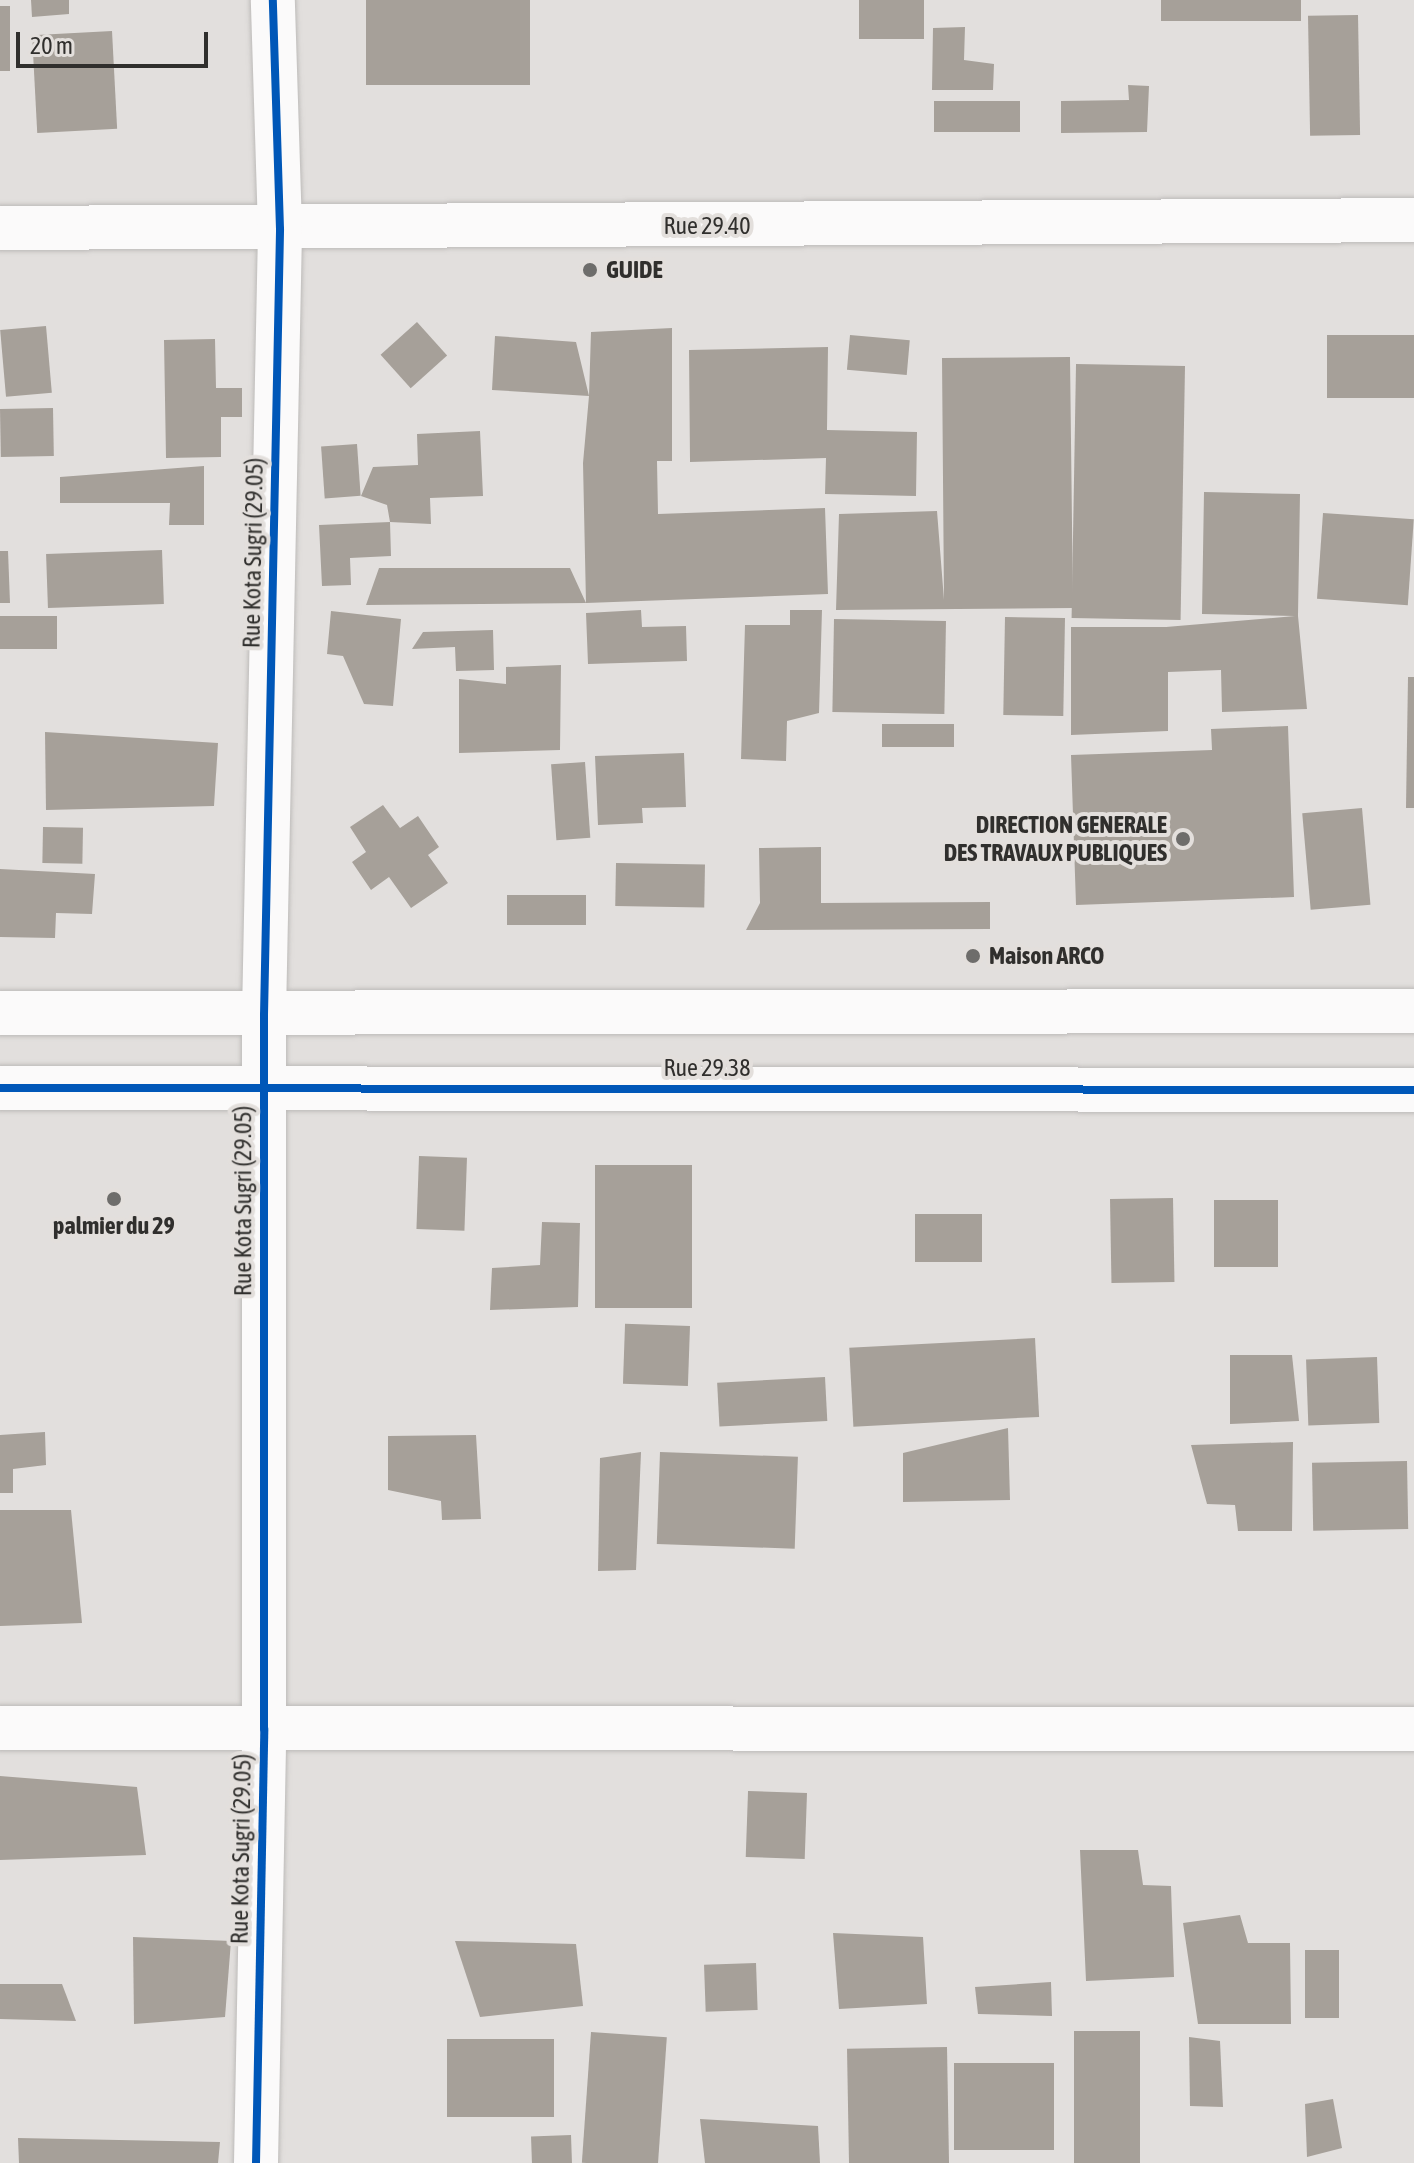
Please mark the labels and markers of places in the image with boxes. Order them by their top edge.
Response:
place label: GUIDE [606,256,663,284]
marker: GUIDE [581,261,599,279]
place label: DIRECTION GENERALE DES TRAVAUX PUBLIQUES [944,811,1167,867]
marker: DIRECTION GENERALE DES TRAVAUX PUBLIQUES [1174,830,1192,848]
place label: Maison ARCO [989,942,1104,970]
marker: Maison ARCO [964,947,982,965]
marker: palmier du 29 [105,1190,123,1208]
place label: palmier du 29 [53,1212,175,1240]

